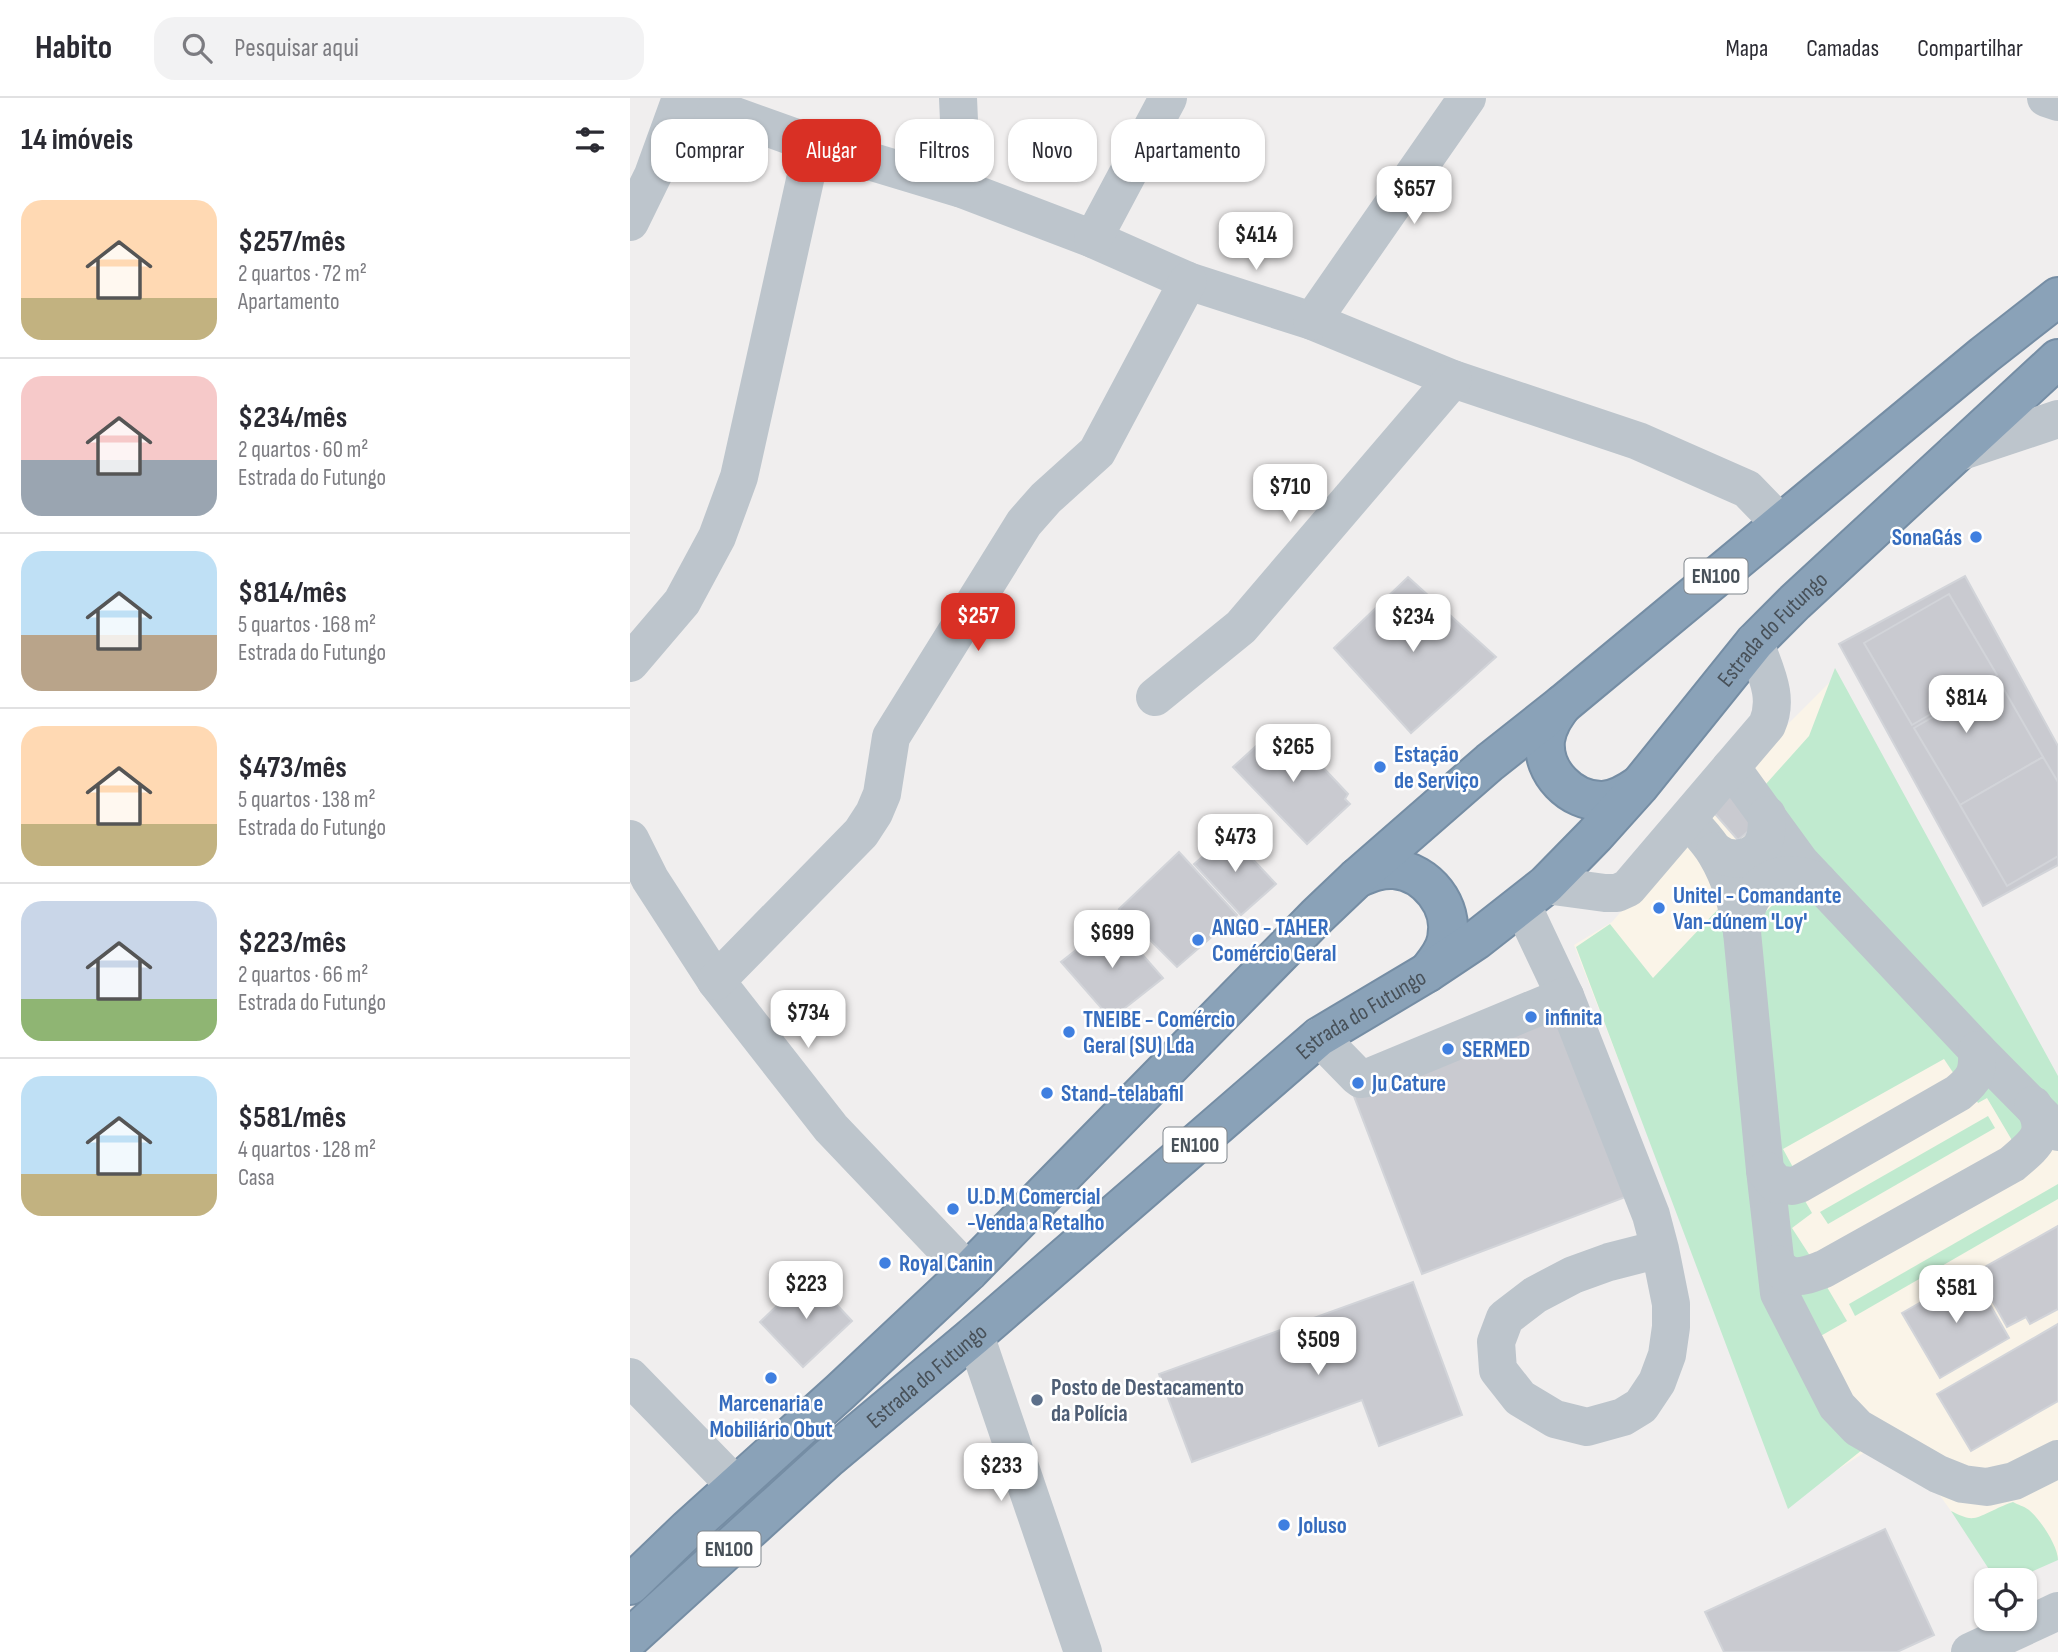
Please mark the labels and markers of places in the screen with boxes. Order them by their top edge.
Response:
pin: $657 [1373,166,1455,226]
pin: $414 [1215,212,1297,272]
pin: $710 [1249,464,1331,524]
place label: SonaGás [1892,524,1962,552]
marker: SonaGás [1968,529,1984,545]
pin: $257 [937,594,1019,653]
pin: $234 [1372,594,1454,654]
pin: $814 [1925,676,2007,735]
pin: $265 [1252,724,1334,784]
place label: Estação de Serviço [1394,741,1479,795]
marker: Estação de Serviço [1372,759,1388,775]
pin: $473 [1194,814,1276,874]
place label: Unitel - Comandante Van-dúnem 'Loy' [1673,882,1841,936]
marker: Unitel - Comandante Van-dúnem 'Loy' [1651,900,1667,916]
pin: $699 [1071,910,1153,970]
place label: ANGO - TAHER Comércio Geral [1211,914,1336,968]
marker: ANGO - TAHER Comércio Geral [1190,932,1206,948]
pin: $734 [767,990,849,1050]
place label: infinita [1545,1004,1603,1032]
place label: TNEIBE - Comércio Geral (SU) Lda [1083,1006,1235,1060]
marker: infinita [1523,1009,1539,1025]
marker: TNEIBE - Comércio Geral (SU) Lda [1061,1024,1077,1040]
place label: SERMED [1462,1036,1530,1064]
marker: SERMED [1440,1041,1456,1057]
place label: Ju Cature [1371,1070,1446,1098]
marker: Ju Cature [1350,1075,1366,1091]
place label: Stand-telabafil [1061,1080,1184,1108]
marker: Stand-telabafil [1039,1085,1055,1101]
place label: U.D.M Comercial -Venda a Retalho [967,1183,1105,1237]
marker: U.D.M Comercial -Venda a Retalho [945,1201,961,1217]
place label: Royal Canin [899,1250,993,1278]
marker: Royal Canin [877,1255,893,1271]
pin: $223 [765,1262,847,1321]
pin: $581 [1915,1266,1997,1325]
pin: $509 [1277,1318,1359,1377]
marker: Marcenaria e Mobiliário Obut [763,1370,779,1386]
place label: Posto de Destacamento da Polícia [1051,1374,1244,1428]
place label: Marcenaria e Mobiliário Obut [709,1390,833,1444]
marker: Posto de Destacamento da Polícia [1029,1392,1045,1408]
pin: $233 [960,1444,1042,1503]
place label: Joluso [1297,1512,1347,1540]
marker: Joluso [1276,1517,1292,1533]

